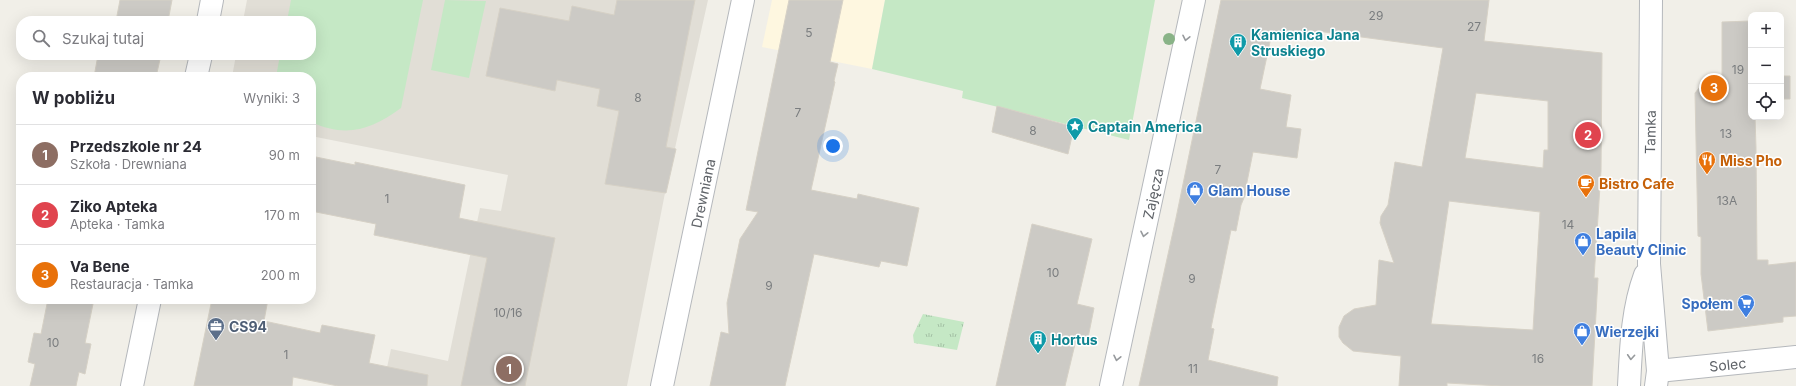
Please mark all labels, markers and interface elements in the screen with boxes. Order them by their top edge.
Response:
house number: 29 [1369,8,1383,23]
map controls [1748,12,1784,120]
button: + [1748,12,1784,48]
search box [16,16,316,60]
house number: 27 [1467,19,1481,34]
house number: 5 [805,25,813,40]
place label: Kamienica Jana Struskiego [1251,26,1360,59]
icon: search [30,27,52,49]
text: Szukaj tutaj [62,29,144,48]
building icon: Kamienica Jana Struskiego [1228,32,1248,57]
one-way arrow [1183,35,1191,41]
button: − [1748,48,1784,84]
house number: 19 [1732,62,1744,77]
pin: 3 [1701,73,1727,103]
button: locate [1748,84,1784,120]
text: W pobliżu [32,88,115,108]
text: Wyniki: 3 [243,90,300,106]
house number: 8 [634,90,642,105]
house number: 7 [795,105,802,120]
street label: Tamka [1641,110,1659,154]
place icon: Captain America [1065,116,1085,141]
place label: Captain America [1088,118,1202,135]
pin: 2 [1575,120,1601,150]
house number: 8 [1029,123,1037,138]
house number: 13 [1720,126,1732,141]
your location [823,136,843,156]
text: Przedszkole nr 24 [70,137,202,156]
text: 1 [42,147,48,163]
text: 90 m [269,147,300,163]
restaurant icon: Miss Pho [1697,150,1717,175]
place label: Miss Pho [1720,152,1783,169]
text: Szkoła · Drewniana [70,156,187,172]
street label: Drewniana [687,157,718,229]
house number: 7 [1215,162,1222,177]
street label: Zajęcza [1139,166,1166,220]
cafe icon: Bistro Cafe [1576,173,1596,198]
place label: Bistro Cafe [1599,175,1674,192]
shop icon: Glam House [1185,180,1205,205]
place label: Glam House [1208,182,1290,199]
house number: 1 [385,191,389,206]
house number: 13A [1717,193,1737,208]
text: Ziko Apteka [70,197,158,216]
text: 2 [41,207,49,223]
text: 170 m [264,207,300,223]
text: Apteka · Tamka [70,216,165,232]
house number: 14 [1562,217,1575,232]
place label: Lapila Beauty Clinic [1596,225,1686,258]
one-way arrow [1141,231,1149,237]
shop icon: Lapila Beauty Clinic [1573,231,1593,256]
text: Va Bene [70,257,130,276]
house number: 10 [1047,265,1059,280]
text: 3 [41,267,49,283]
text: 200 m [261,267,300,283]
house number: 9 [1188,271,1196,286]
text: Restauracja · Tamka [70,276,194,292]
house number: 9 [765,278,773,293]
supermarket icon: Społem [1736,293,1756,318]
place label: Społem [1682,295,1733,312]
house number: 10/16 [493,305,523,320]
office icon: CS94 [206,316,226,341]
place label: CS94 [229,318,267,335]
shop icon: Wierzejki [1572,321,1592,346]
place label: Wierzejki [1595,323,1659,340]
building icon: Hortus [1028,329,1048,354]
place label: Hortus [1051,331,1098,348]
house number: 10 [47,335,59,350]
house number: 1 [284,347,288,362]
house number: 16 [1532,351,1544,366]
pin: 1 [496,354,522,384]
one-way arrow [1626,354,1635,360]
street label: Solec [1708,354,1747,374]
one-way arrow [1114,355,1122,362]
house number: 11 [1188,361,1198,376]

